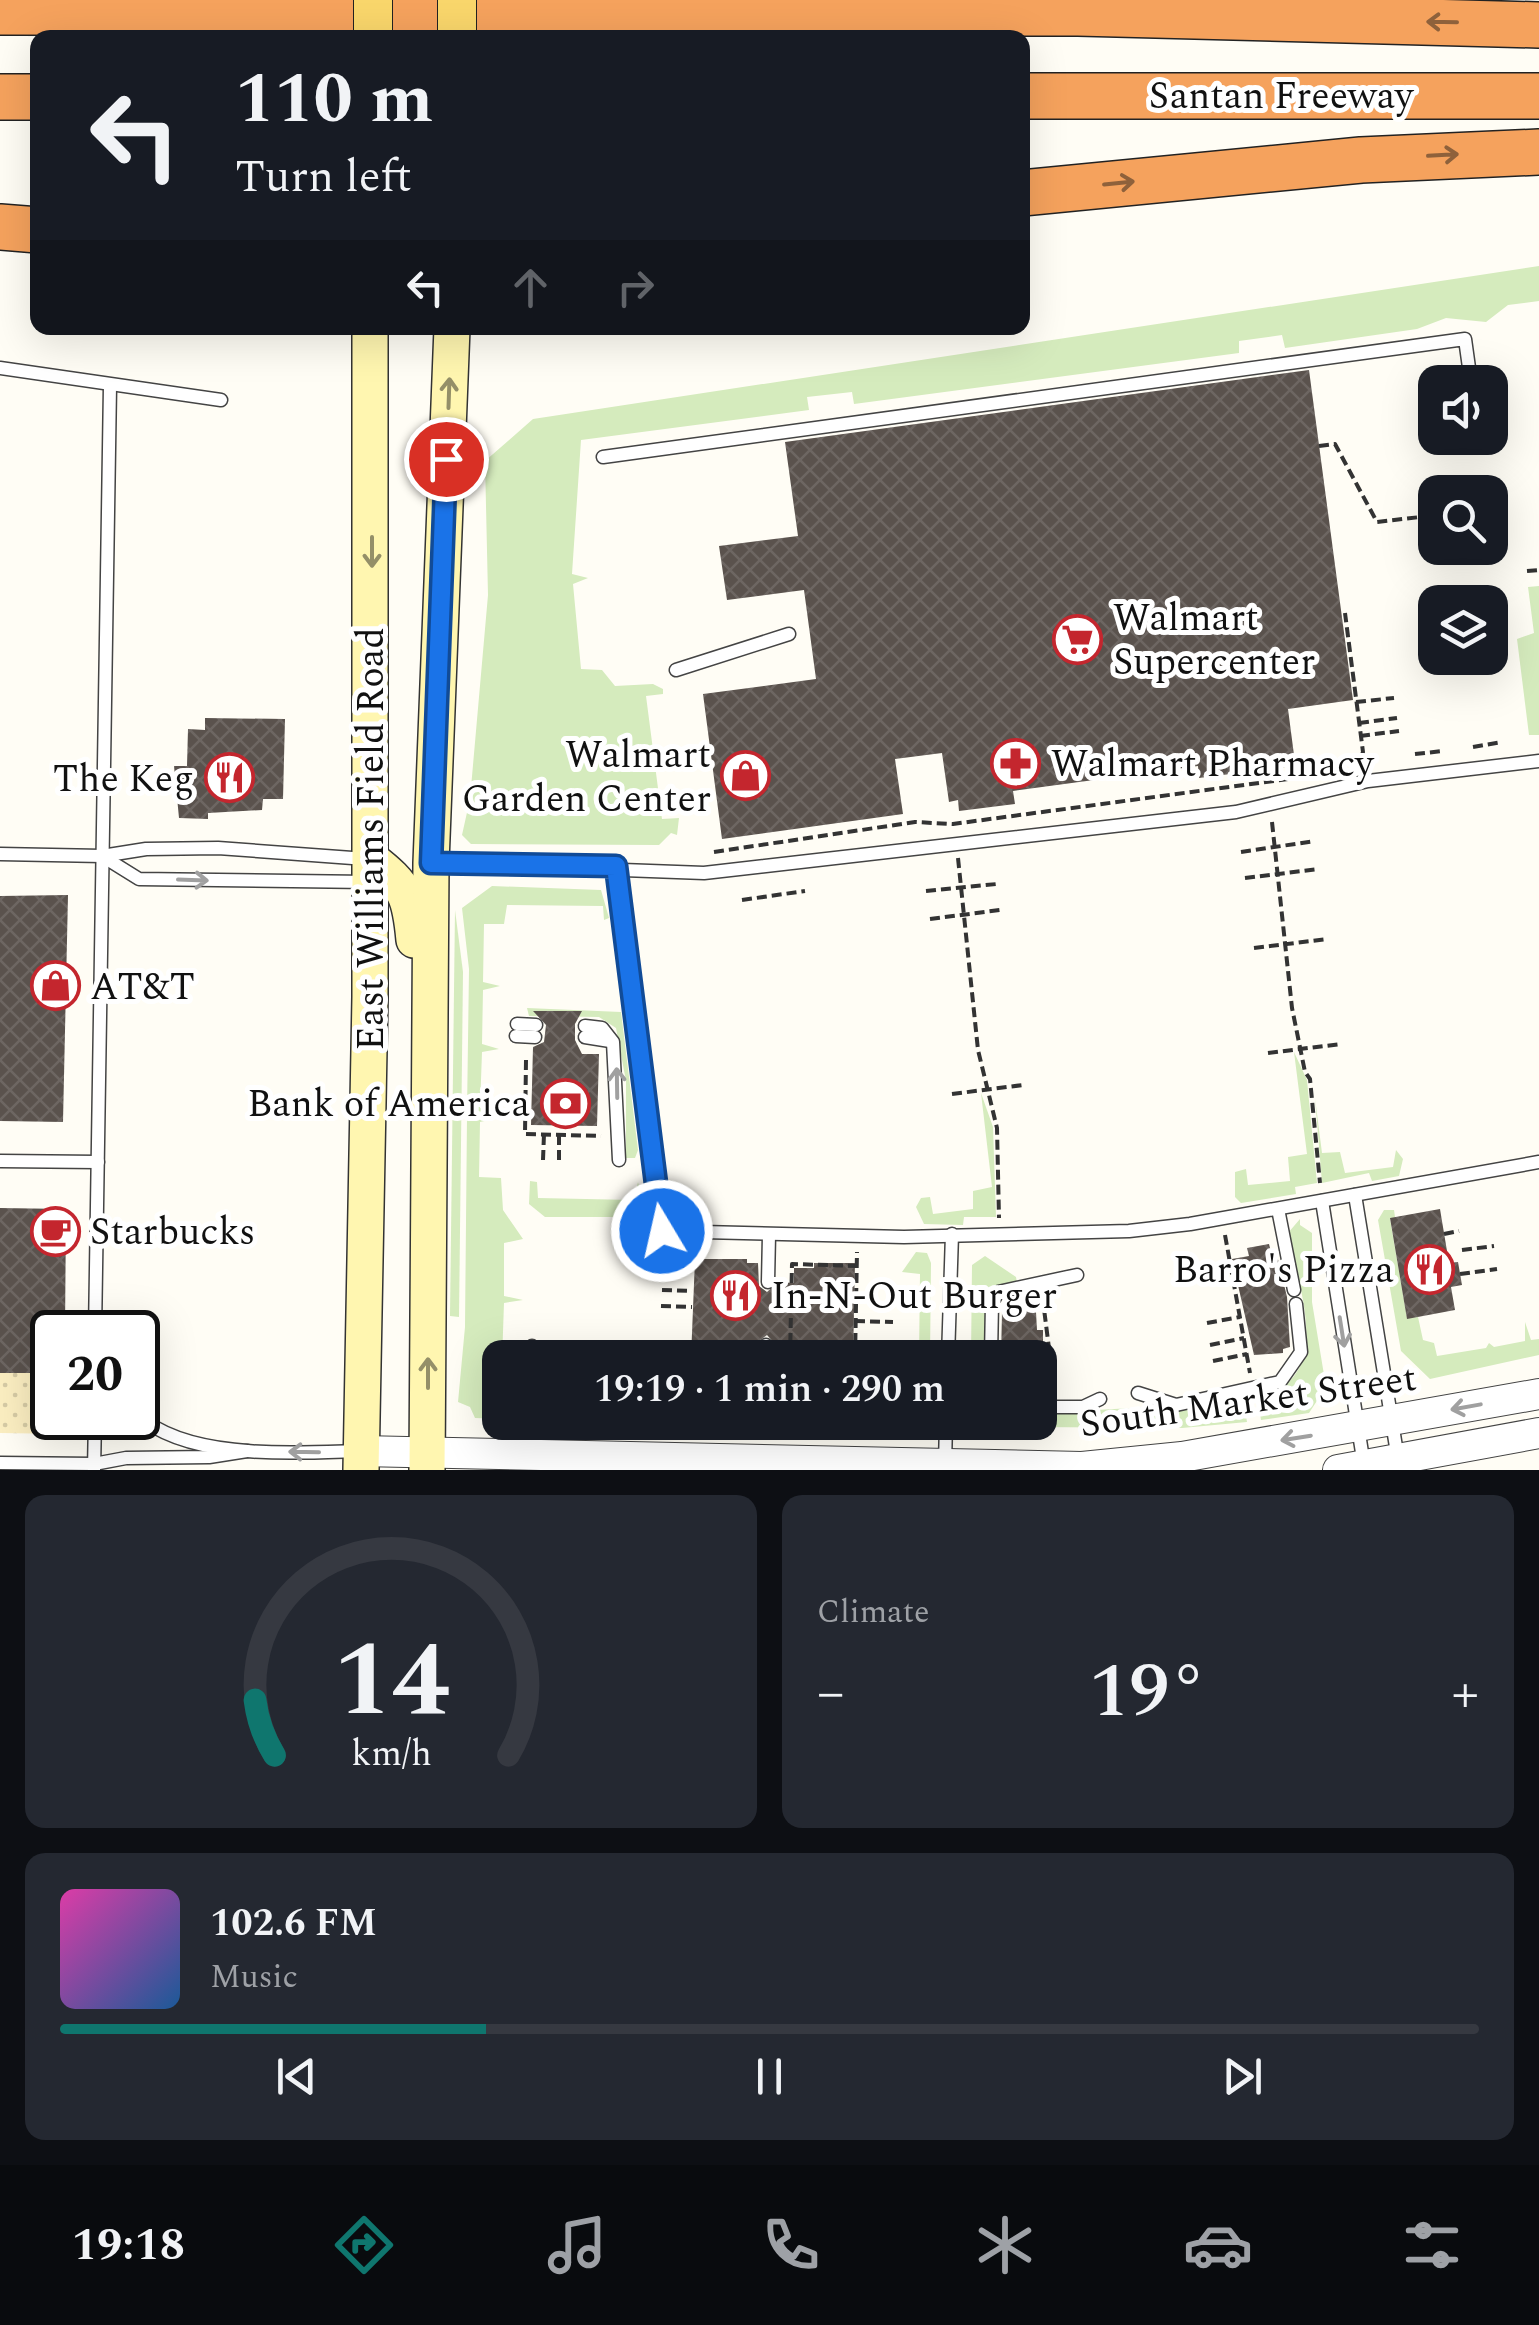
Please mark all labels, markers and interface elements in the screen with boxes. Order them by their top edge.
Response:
one-way arrow [1426,13,1458,32]
text: 110 m [235,47,433,153]
street label: Santan Freeway [1149,68,1415,126]
icon: left [70,70,200,200]
text: Turn left [235,143,412,212]
one-way arrow [1427,145,1459,164]
one-way arrow [1103,173,1135,192]
icon: left [398,260,453,315]
icon: ahead [503,260,558,315]
icon: right [608,260,663,315]
map controls [1418,365,1508,675]
button: sound [1418,365,1508,455]
one-way arrow [440,378,459,410]
pin [404,417,489,502]
icon: arrive [419,432,474,487]
button: search [1418,475,1508,565]
one-way arrow [362,534,382,567]
button: layers [1418,585,1508,675]
place label: Walmart Supercenter [1113,590,1315,692]
supermarket icon: Walmart Supercenter [1052,613,1104,665]
street label: East Williams Field Road [343,627,401,1051]
place label: Walmart Garden Center [462,727,711,829]
place label: Walmart Pharmacy [1051,736,1375,794]
pharmacy icon: Walmart Pharmacy [990,737,1042,789]
shop icon: Walmart Garden Center [720,750,772,802]
place label: The Keg [53,751,194,809]
restaurant icon: The Keg [203,752,255,804]
one-way arrow [177,871,209,890]
place label: AT&T [90,959,195,1017]
shop icon: AT&T [29,960,81,1012]
one-way arrow [608,1068,627,1100]
place label: Bank of America [247,1076,530,1134]
bank icon: Bank of America [539,1077,591,1129]
position arrow [610,1179,714,1283]
place label: Starbucks [90,1204,255,1262]
cafe icon: Starbucks [29,1205,81,1257]
place label: Barro's Pizza [1173,1242,1394,1300]
restaurant icon: Barro's Pizza [1403,1243,1455,1295]
place label: In-N-Out Burger [771,1268,1057,1326]
restaurant icon: In-N-Out Burger [710,1269,762,1321]
speed limit sign: 20 [30,1310,160,1440]
one-way arrow [1333,1315,1351,1348]
street label: South Market Street [1076,1350,1420,1454]
one-way arrow [418,1357,437,1389]
text: 19:19 · 1 min · 290 m [594,1361,945,1419]
one-way arrow [1450,1398,1482,1417]
one-way arrow [1280,1429,1313,1448]
one-way arrow [289,1442,321,1461]
text: Climate [817,1588,929,1637]
text: 14 [333,1603,449,1761]
text: 19° [1089,1636,1207,1750]
text: − [817,1652,845,1735]
text: + [1451,1652,1479,1735]
text: km/h [351,1727,431,1782]
text: 102.6 FM [210,1895,377,1953]
text: Music [210,1953,298,2002]
icon: previous [269,2049,324,2104]
icon: pause [742,2049,797,2104]
icon: next [1215,2049,1270,2104]
icon: directions [329,2210,399,2280]
icon: music [542,2210,612,2280]
icon: phone [756,2210,826,2280]
icon: climate [970,2210,1040,2280]
icon: car [1183,2210,1253,2280]
icon: filters [1397,2210,1467,2280]
text: 19:18 [72,2211,185,2280]

